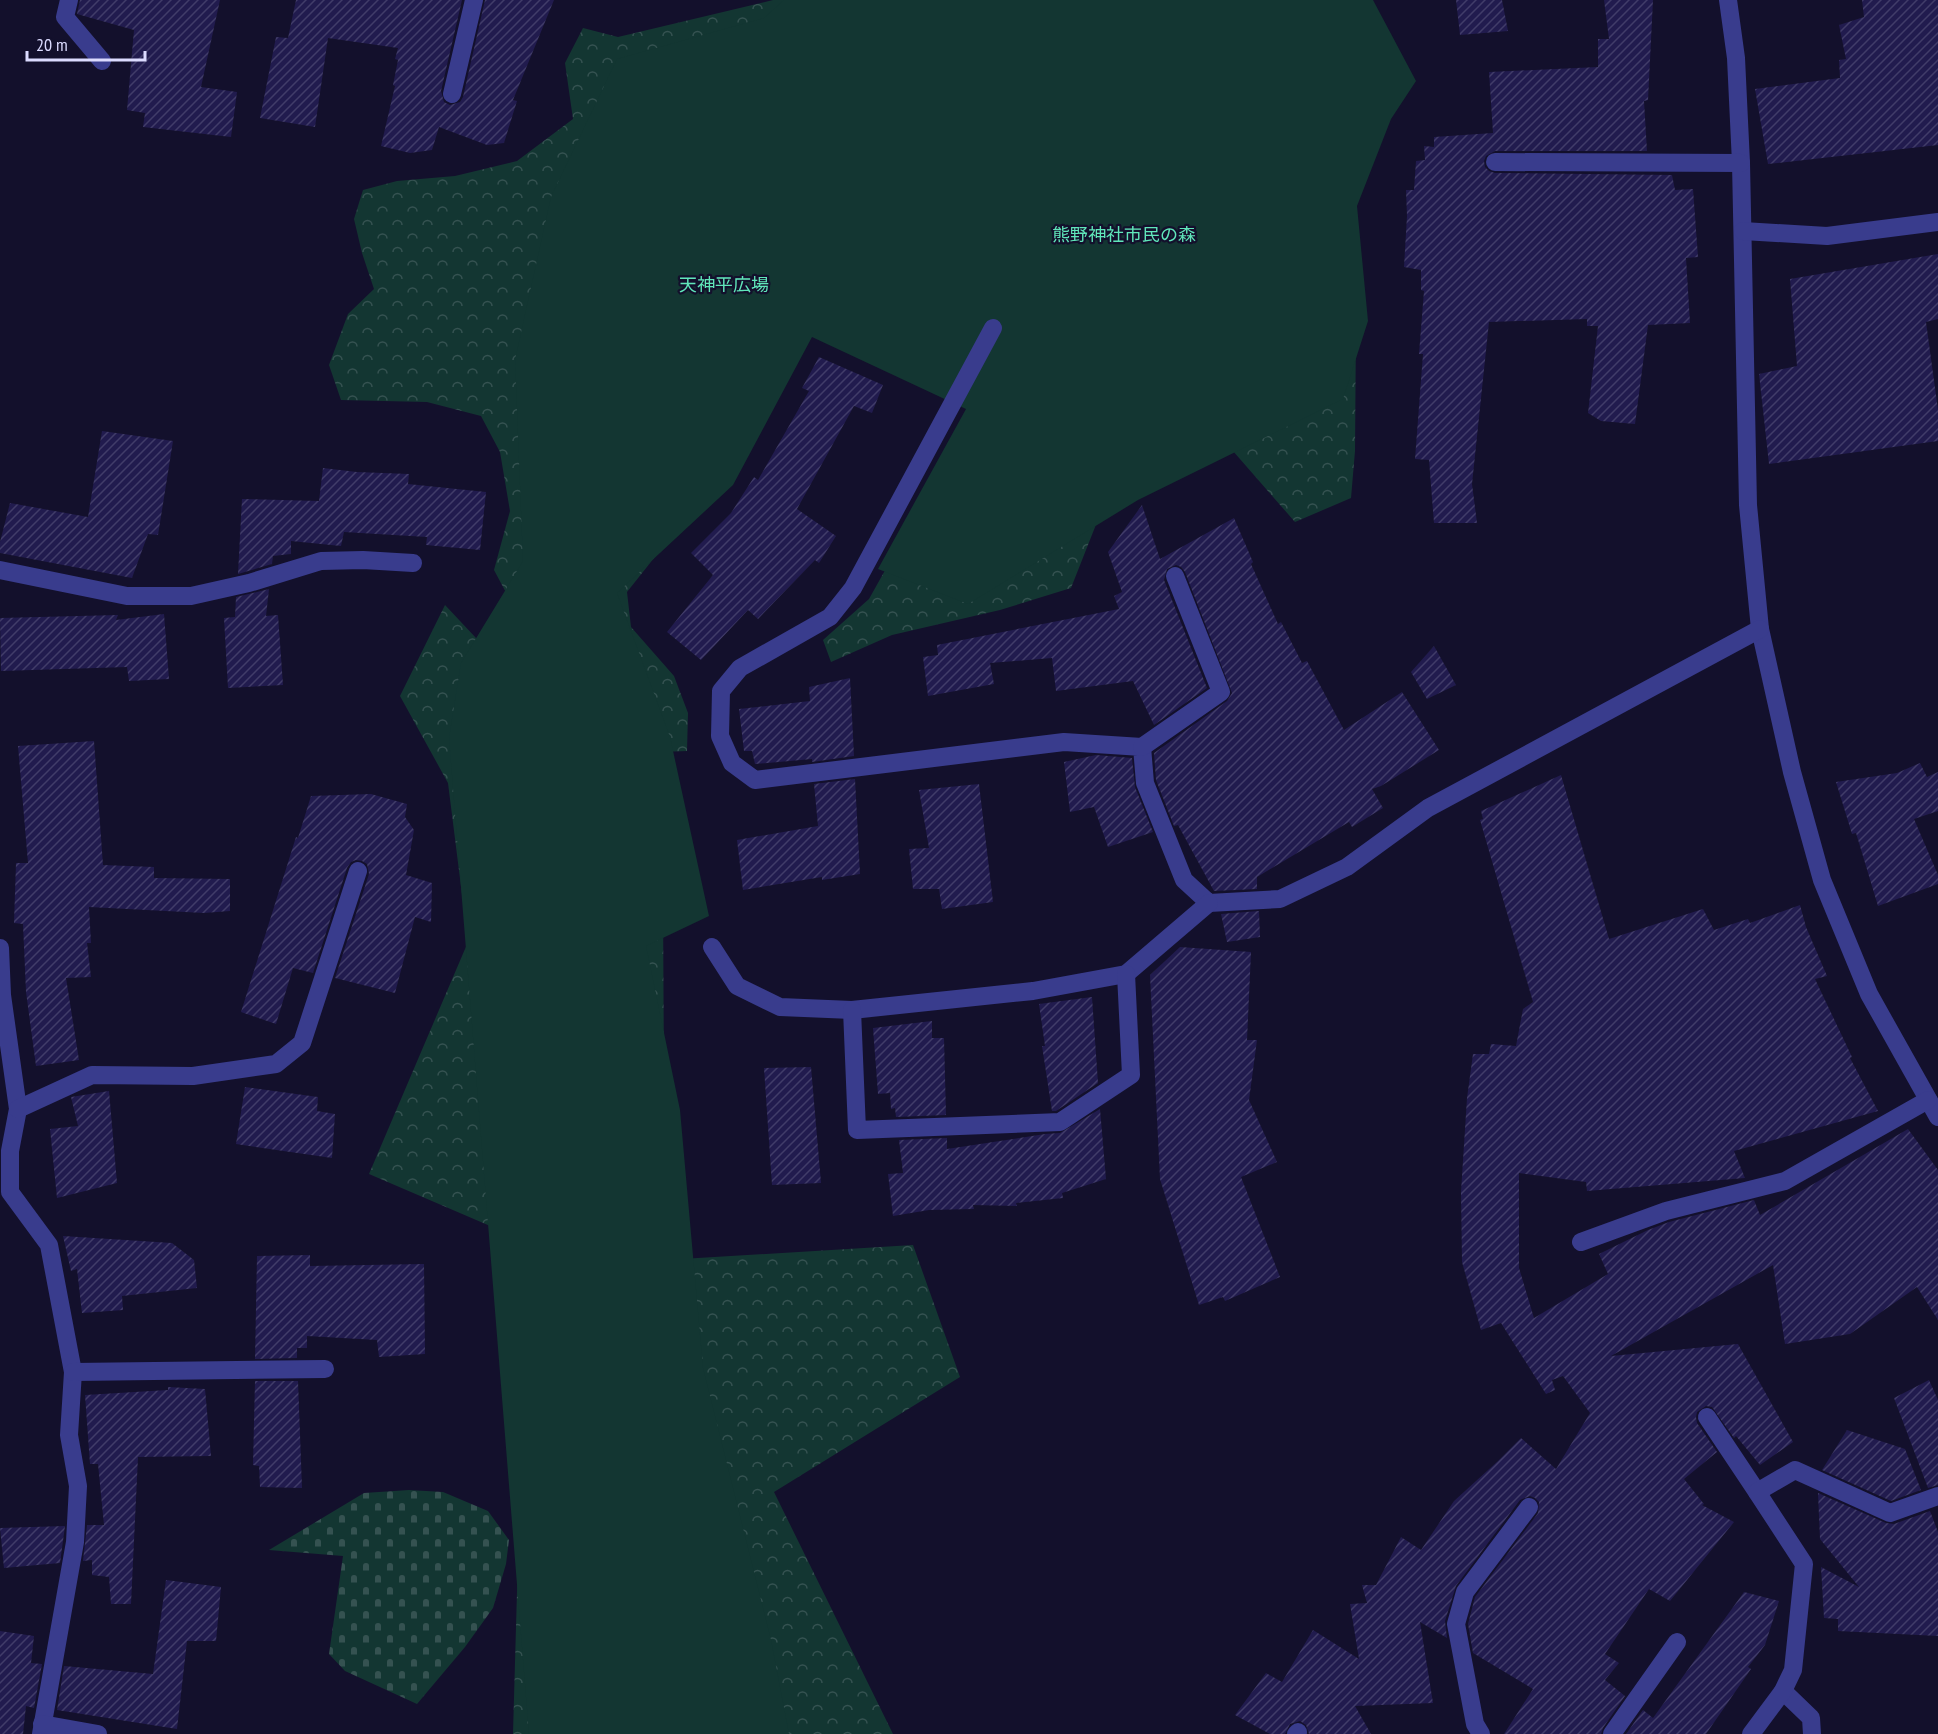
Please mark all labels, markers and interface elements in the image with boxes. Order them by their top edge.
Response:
scale bar [27,24,146,62]
text: 20 m [36,33,68,56]
park label: 熊野神社市民の森 [1052,223,1196,246]
park label: 天神平広場 [679,273,769,296]

